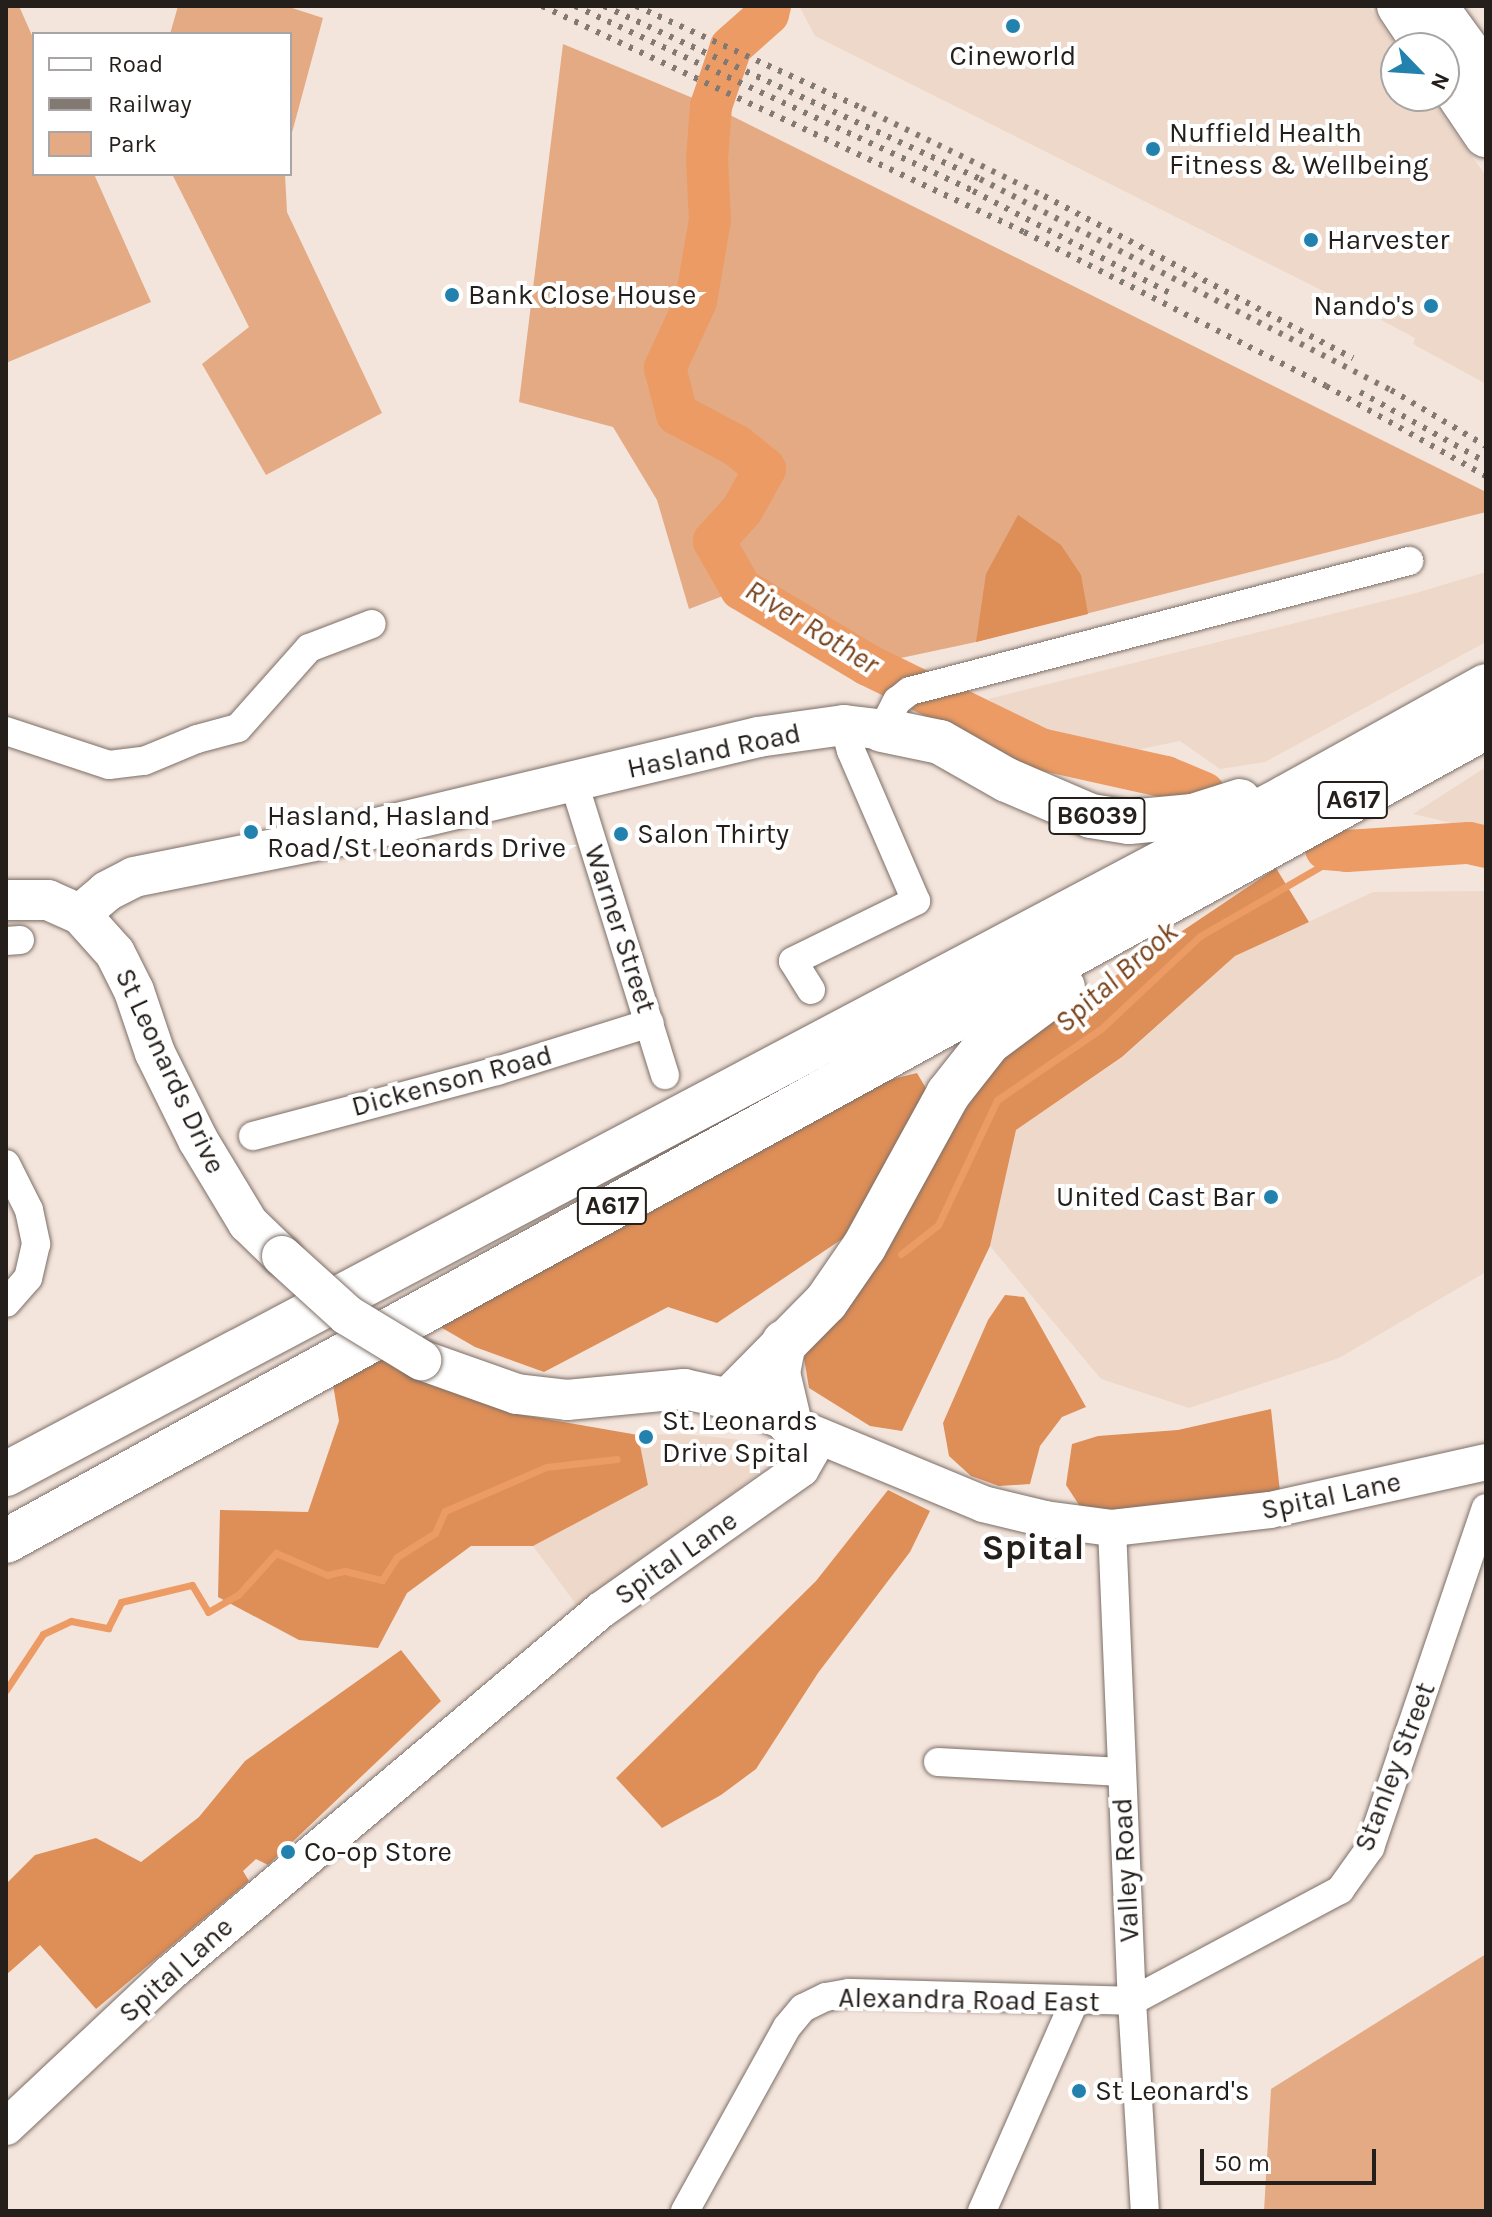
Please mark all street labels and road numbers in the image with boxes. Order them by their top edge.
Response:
street label: Hasland Road [624,716,804,786]
road number: A617 [1317,778,1389,822]
road number: B6039 [1047,794,1147,838]
street label: Warner Street [577,841,663,1017]
street label: St Leonards Drive [108,963,232,1179]
street label: Dickenson Road [348,1038,556,1124]
road number: A617 [576,1184,648,1228]
street label: Spital Lane [1258,1465,1404,1527]
street label: Spital Lane [608,1504,744,1612]
street label: Stanley Street [1347,1678,1443,1856]
street label: Valley Road [1105,1797,1147,1943]
street label: Spital Lane [112,1910,240,2030]
street label: Alexandra Road East [838,1981,1100,2019]

